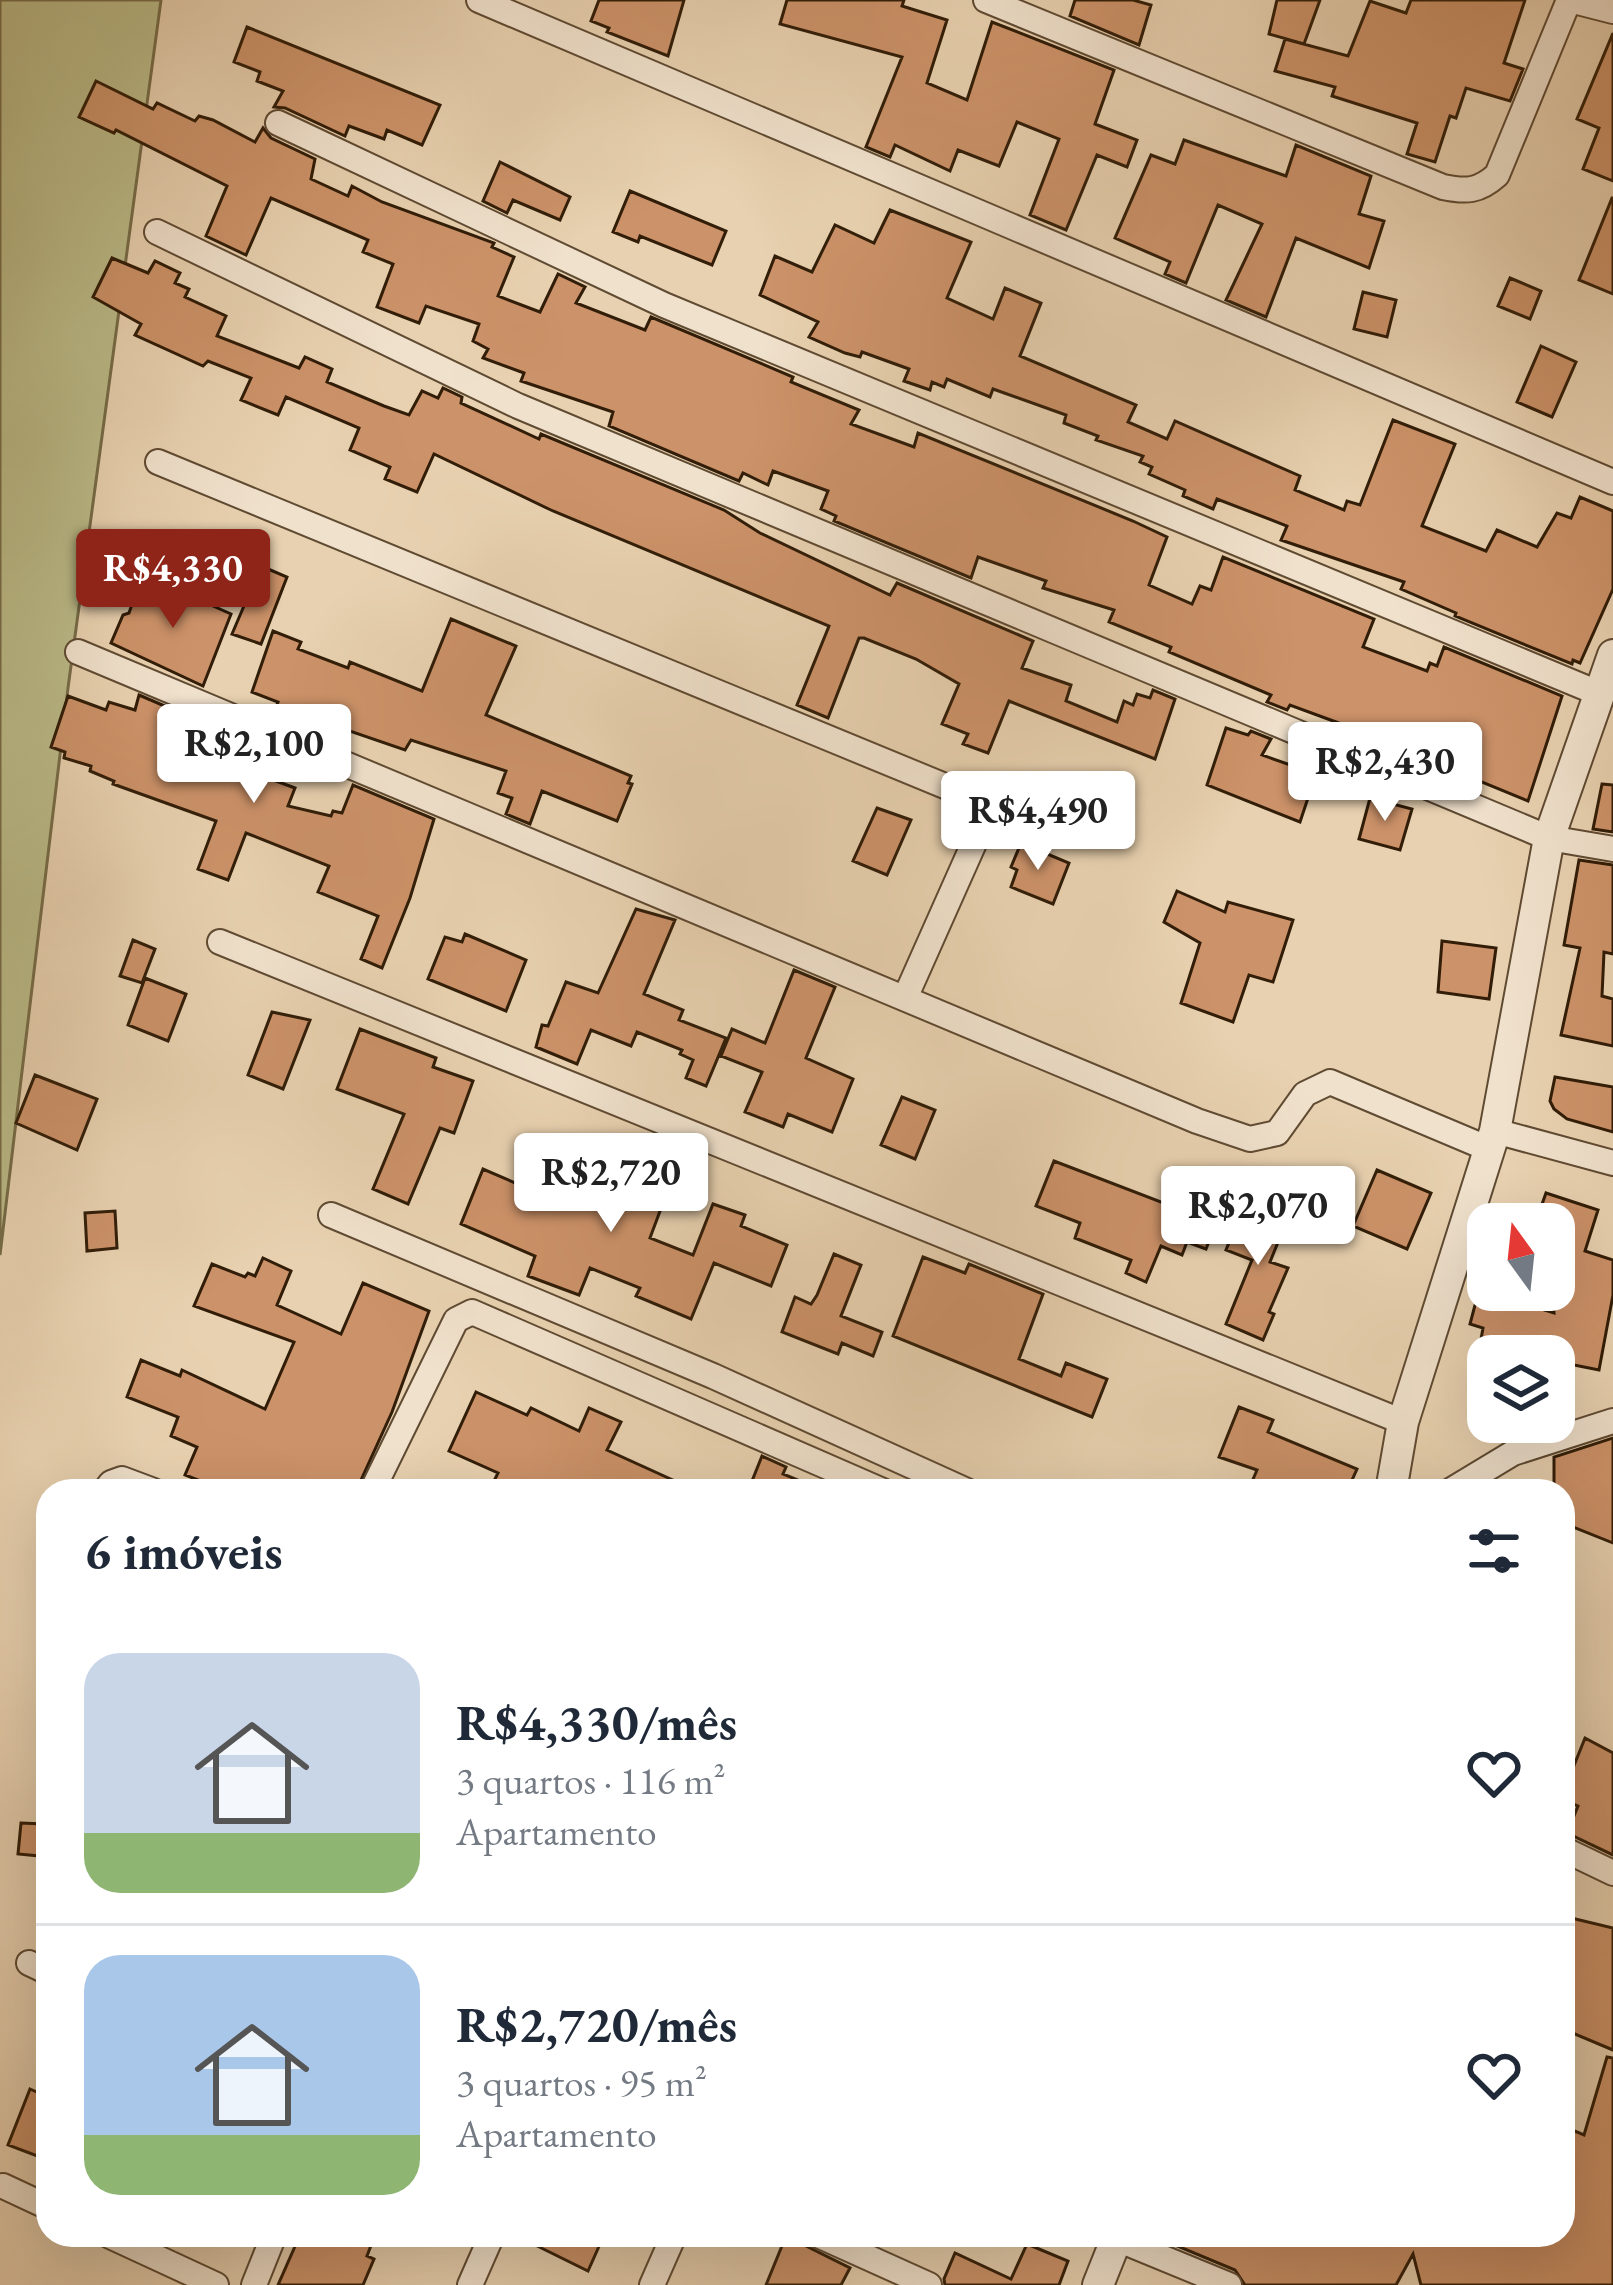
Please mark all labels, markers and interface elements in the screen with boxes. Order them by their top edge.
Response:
pin: R$4,330 [62,529,284,631]
text: R$4,330 [103,542,243,593]
pin: R$2,100 [143,704,365,806]
text: R$2,100 [184,717,324,768]
pin: R$2,430 [1274,722,1496,824]
text: R$2,430 [1315,735,1455,786]
pin: R$4,490 [927,771,1149,873]
text: R$4,490 [968,784,1108,835]
pin: R$2,720 [500,1133,722,1235]
text: R$2,720 [541,1146,681,1197]
pin: R$2,070 [1147,1166,1369,1268]
text: R$2,070 [1188,1179,1328,1230]
north arrow [1467,1203,1575,1311]
map controls [1467,1203,1575,1443]
button: layers [1467,1335,1575,1443]
text: 6 imóveis [84,1518,283,1584]
icon: filters [1461,1518,1527,1584]
text: R$4,330/mês [456,1689,737,1755]
icon: home [180,1701,324,1845]
icon: heart [1461,1740,1527,1806]
text: 3 quartos · 116 m² [456,1755,726,1806]
text: Apartamento [456,1806,657,1857]
text: R$2,720/mês [456,1991,737,2057]
icon: home [180,2003,324,2147]
icon: heart [1461,2042,1527,2108]
text: 3 quartos · 95 m² [456,2057,707,2108]
text: Apartamento [456,2108,657,2159]

